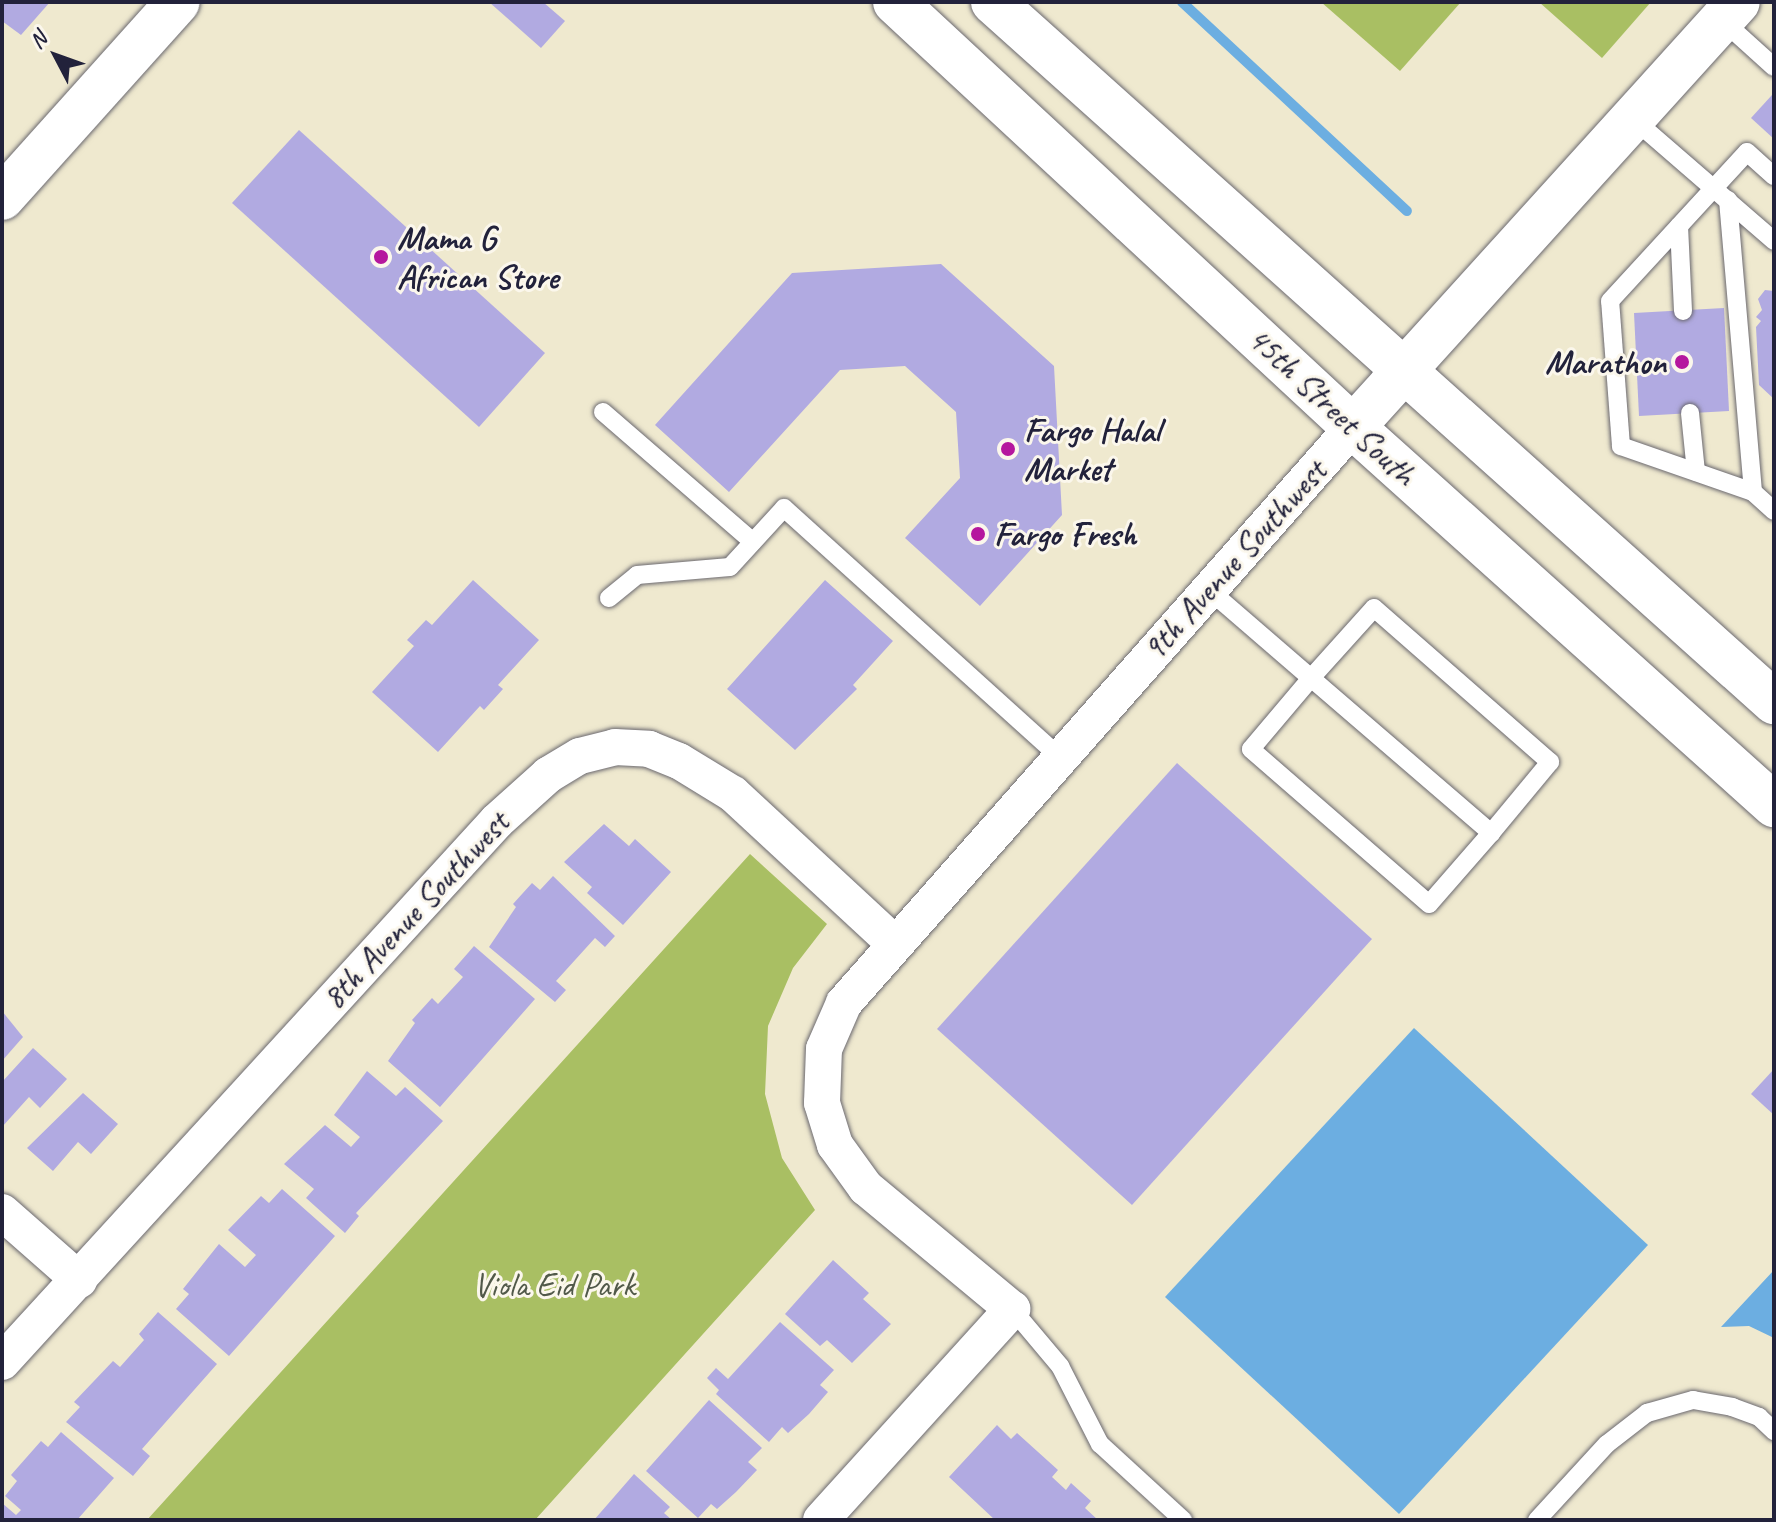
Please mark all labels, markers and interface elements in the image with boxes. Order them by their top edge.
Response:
north arrow [16,16,96,96]
text: N [23,26,53,55]
place label: Mama G African Store [397,217,559,296]
marker: Mama G African Store [372,248,390,266]
street label: 45th Street South [1239,318,1425,494]
place label: Marathon [1545,342,1666,382]
marker: Marathon [1673,353,1691,371]
place label: Fargo Halal Market [1024,409,1160,488]
marker: Fargo Halal Market [999,440,1017,458]
street label: 9th Avenue Southwest [1133,451,1335,669]
place label: Fargo Fresh [994,514,1136,554]
marker: Fargo Fresh [969,525,987,543]
street label: 8th Avenue Southwest [313,803,517,1017]
park label: Viola Eid Park [473,1265,635,1305]

